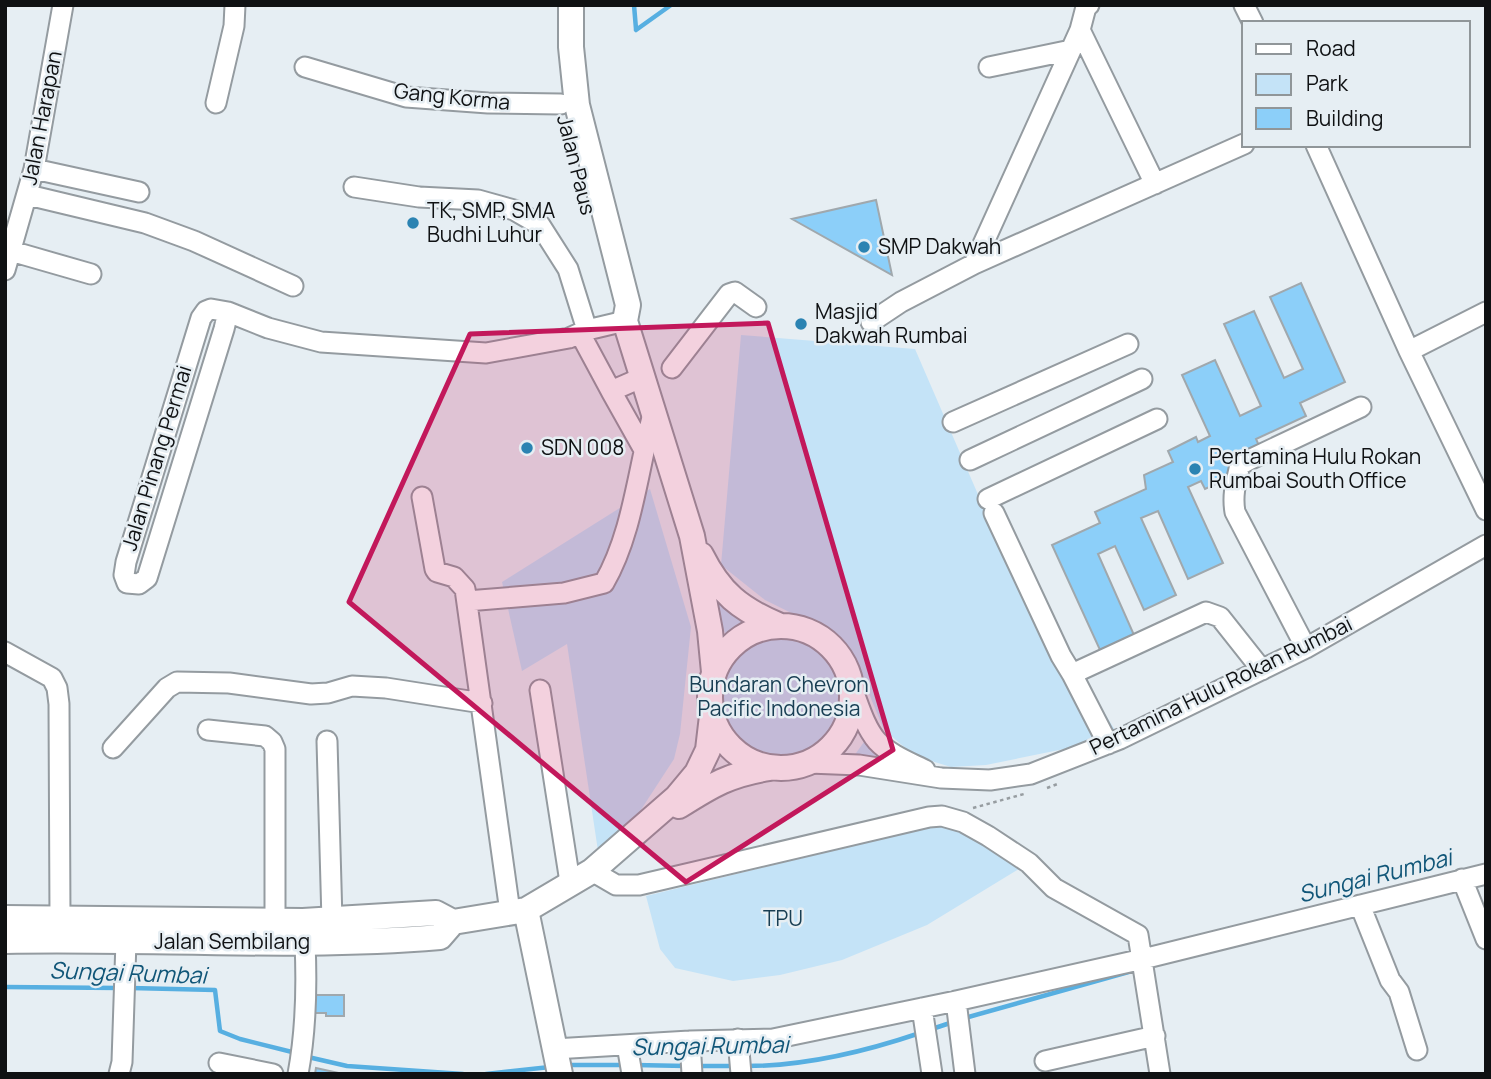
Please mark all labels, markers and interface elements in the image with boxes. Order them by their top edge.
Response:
legend [1242,21,1470,147]
text: Road [1306,34,1356,62]
street label: Jalan Harapan [14,48,68,187]
text: Park [1306,69,1348,97]
street label: Gang Korma [393,76,512,116]
text: Building [1306,104,1383,132]
street label: Jalan Paus [551,112,603,218]
place label: TK, SMP, SMA Budhi Luhur [427,196,555,248]
marker: TK, SMP, SMA Budhi Luhur [405,215,421,231]
place label: SMP Dakwah [878,232,1001,260]
marker: SMP Dakwah [856,239,872,255]
place label: Masjid Dakwah Rumbai [815,297,968,349]
marker: Masjid Dakwah Rumbai [793,316,809,332]
street label: Jalan Pinang Permai [115,362,198,554]
place label: SDN 008 [541,433,624,461]
marker: SDN 008 [519,440,535,456]
place label: Pertamina Hulu Rokan Rumbai South Office [1209,442,1421,494]
marker: Pertamina Hulu Rokan Rumbai South Office [1187,461,1203,477]
street label: Pertamina Hulu Rokan Rumbai [1085,609,1357,761]
park label: Bundaran Chevron Pacific Indonesia [689,670,869,722]
water label: Sungai Rumbai [1295,840,1457,910]
park label: TPU [763,904,803,932]
street label: Jalan Sembilang [154,927,310,955]
water label: Sungai Rumbai [49,953,210,991]
water label: Sungai Rumbai [631,1028,792,1062]

